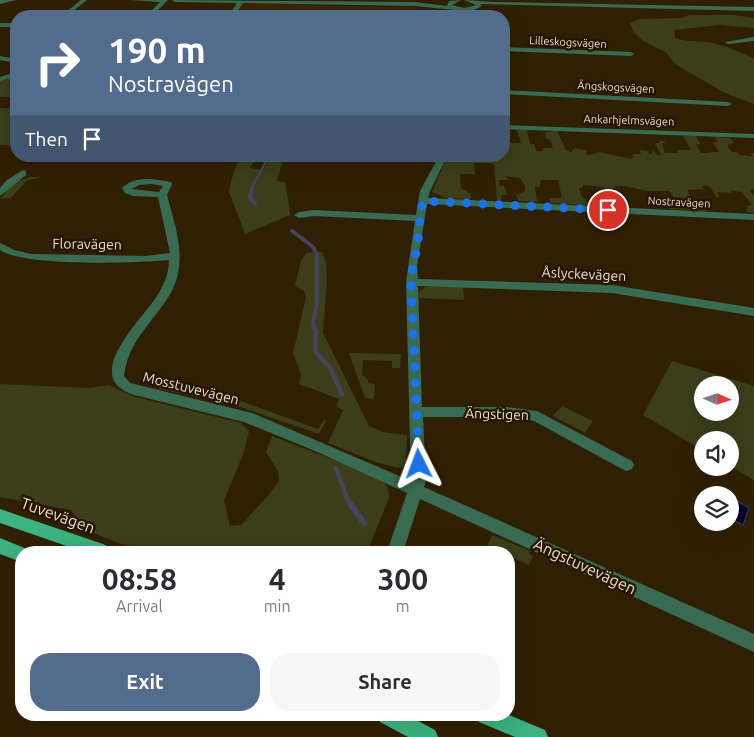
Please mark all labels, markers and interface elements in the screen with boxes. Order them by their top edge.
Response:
icon: right [25,30,90,95]
text: 190 m [108,30,206,70]
street label: Lilleskogsvägen [529,34,607,50]
text: Nostravägen [108,71,234,96]
street label: Ängskogsvägen [577,79,655,95]
street label: Ankarhjelmsvägen [583,112,675,128]
icon: arrive [78,125,106,153]
text: Then [25,128,68,150]
pin [587,189,629,231]
street label: Nostravägen [647,194,711,210]
icon: arrive [594,196,622,224]
street label: Floravägen [52,235,122,253]
street label: Åslyckevägen [541,264,627,284]
street label: Mosstuvevägen [141,368,241,408]
north arrow [694,376,739,421]
map controls [694,376,739,531]
street label: Ängstigen [465,405,529,423]
button: sound [694,431,739,476]
position arrow [392,437,444,489]
button: layers [694,486,739,531]
street label: Tuvevägen [19,493,97,537]
street label: Ängstuvevägen [531,534,639,598]
text: 08:58 [102,562,177,596]
text: 4 [269,562,286,596]
text: 300 [377,562,428,596]
text: Arrival [116,597,163,615]
text: min [264,597,291,615]
text: m [396,597,410,615]
button: Exit [30,653,260,711]
button: Share [270,653,500,711]

